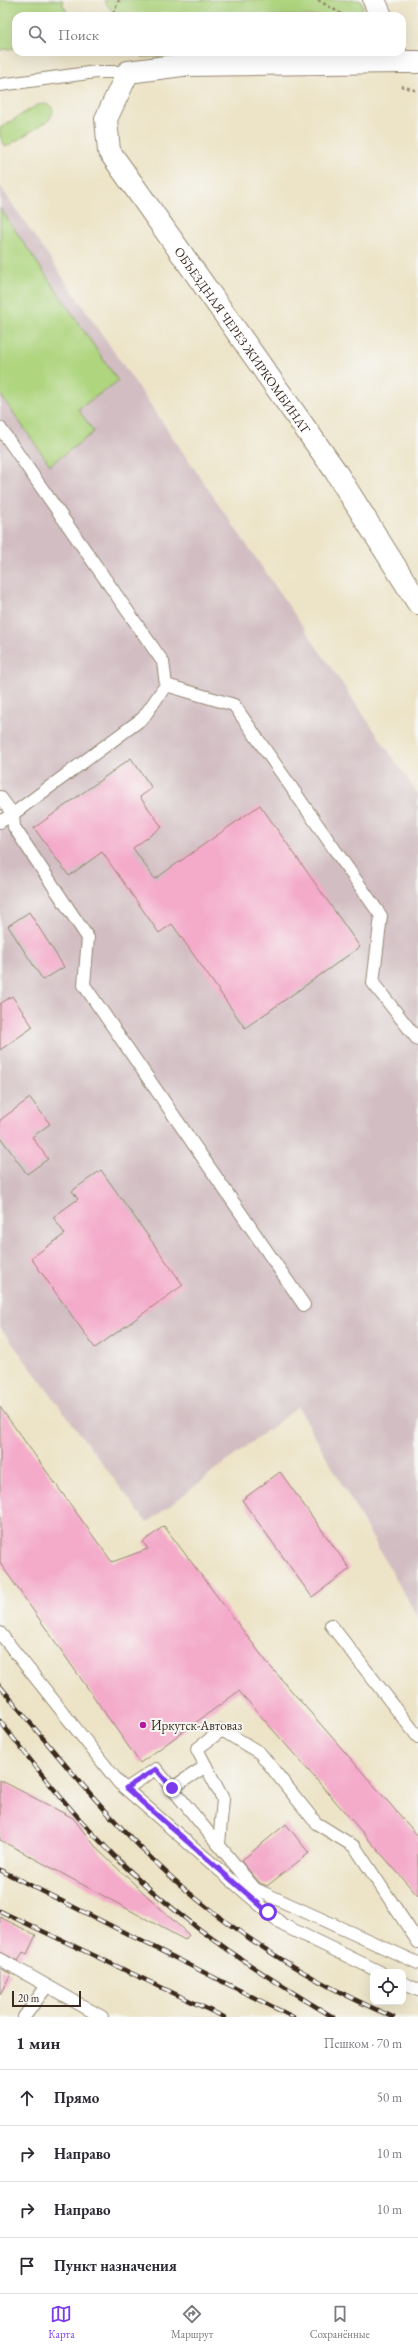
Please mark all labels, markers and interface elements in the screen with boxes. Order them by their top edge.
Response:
search box [12,12,406,56]
icon: search [26,23,48,45]
text: Поиск [58,25,99,44]
street label: ОБЪЕЗДНАЯ ЧЕРЕЗ ЖИРКОМБИНАТ [171,243,315,437]
place label: Иркутск-Автоваз [151,1717,242,1734]
marker: Иркутск-Автоваз [138,1720,148,1730]
route end [163,1779,181,1797]
route start [259,1903,277,1921]
map controls [370,1969,406,2005]
button: locate [370,1969,406,2005]
scale bar [12,1989,81,2008]
text: 20 m [18,1991,39,2005]
text: 1 мин [16,2032,60,2054]
text: Пешком · 70 m [324,2035,402,2052]
icon: ahead [16,2087,38,2109]
text: Прямо [54,2088,99,2107]
text: 50 m [377,2089,402,2106]
icon: right [16,2143,38,2165]
text: Направо [54,2144,111,2163]
text: 10 m [377,2145,402,2162]
icon: right [16,2199,38,2221]
text: Направо [54,2200,111,2219]
text: 10 m [377,2201,402,2218]
icon: arrive [16,2255,38,2277]
text: Пункт назначения [54,2256,177,2275]
tab: Карта [48,2303,75,2341]
tab: Маршрут [171,2303,213,2341]
tab: Сохранённые [310,2303,370,2341]

